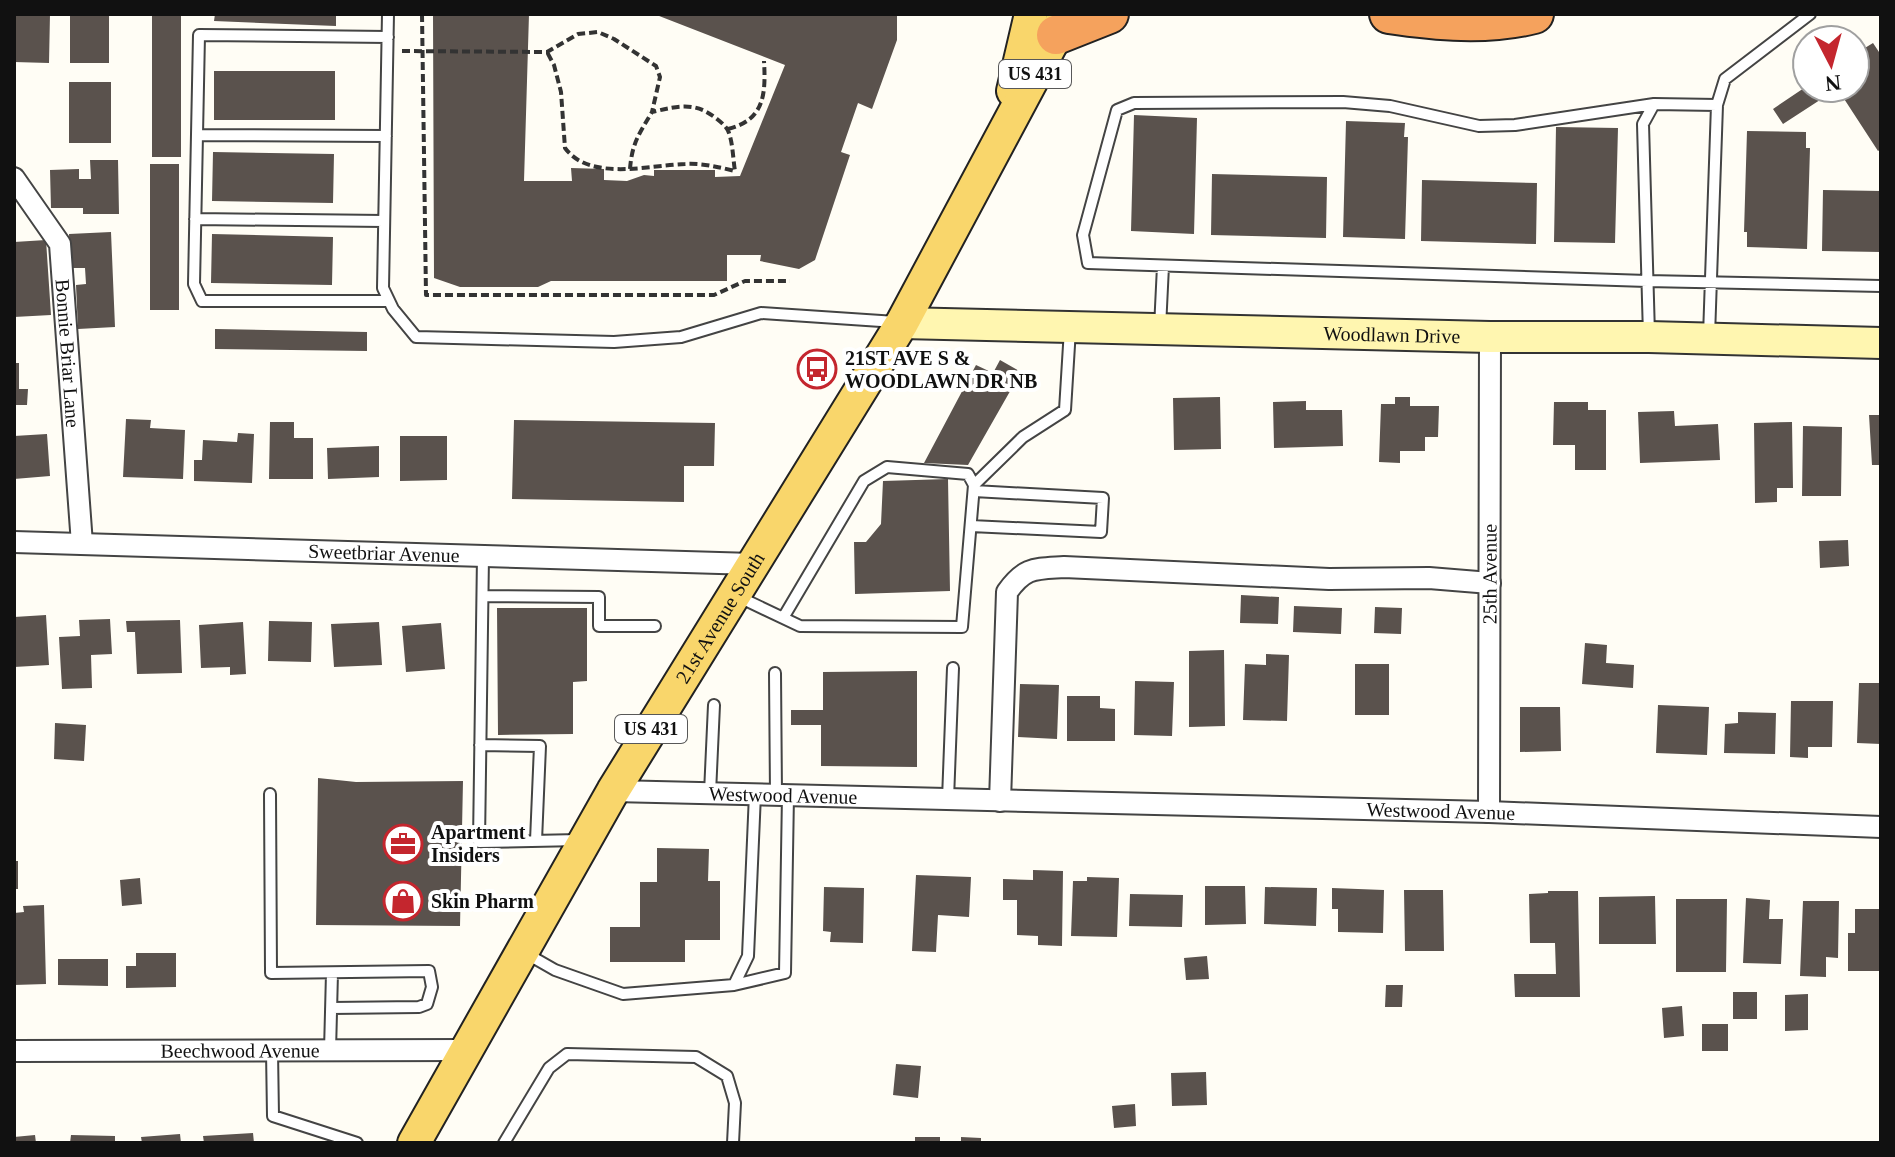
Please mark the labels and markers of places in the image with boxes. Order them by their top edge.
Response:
place label: 21ST AVE S & WOODLAWN DR NB [845,347,1037,392]
bus stop icon: 21ST AVE S & WOODLAWN DR NB [796,348,838,390]
place label: Apartment Insiders [431,821,526,866]
office icon: Apartment Insiders [382,823,424,865]
shop icon: Skin Pharm [382,880,424,922]
place label: Skin Pharm [431,890,534,912]

